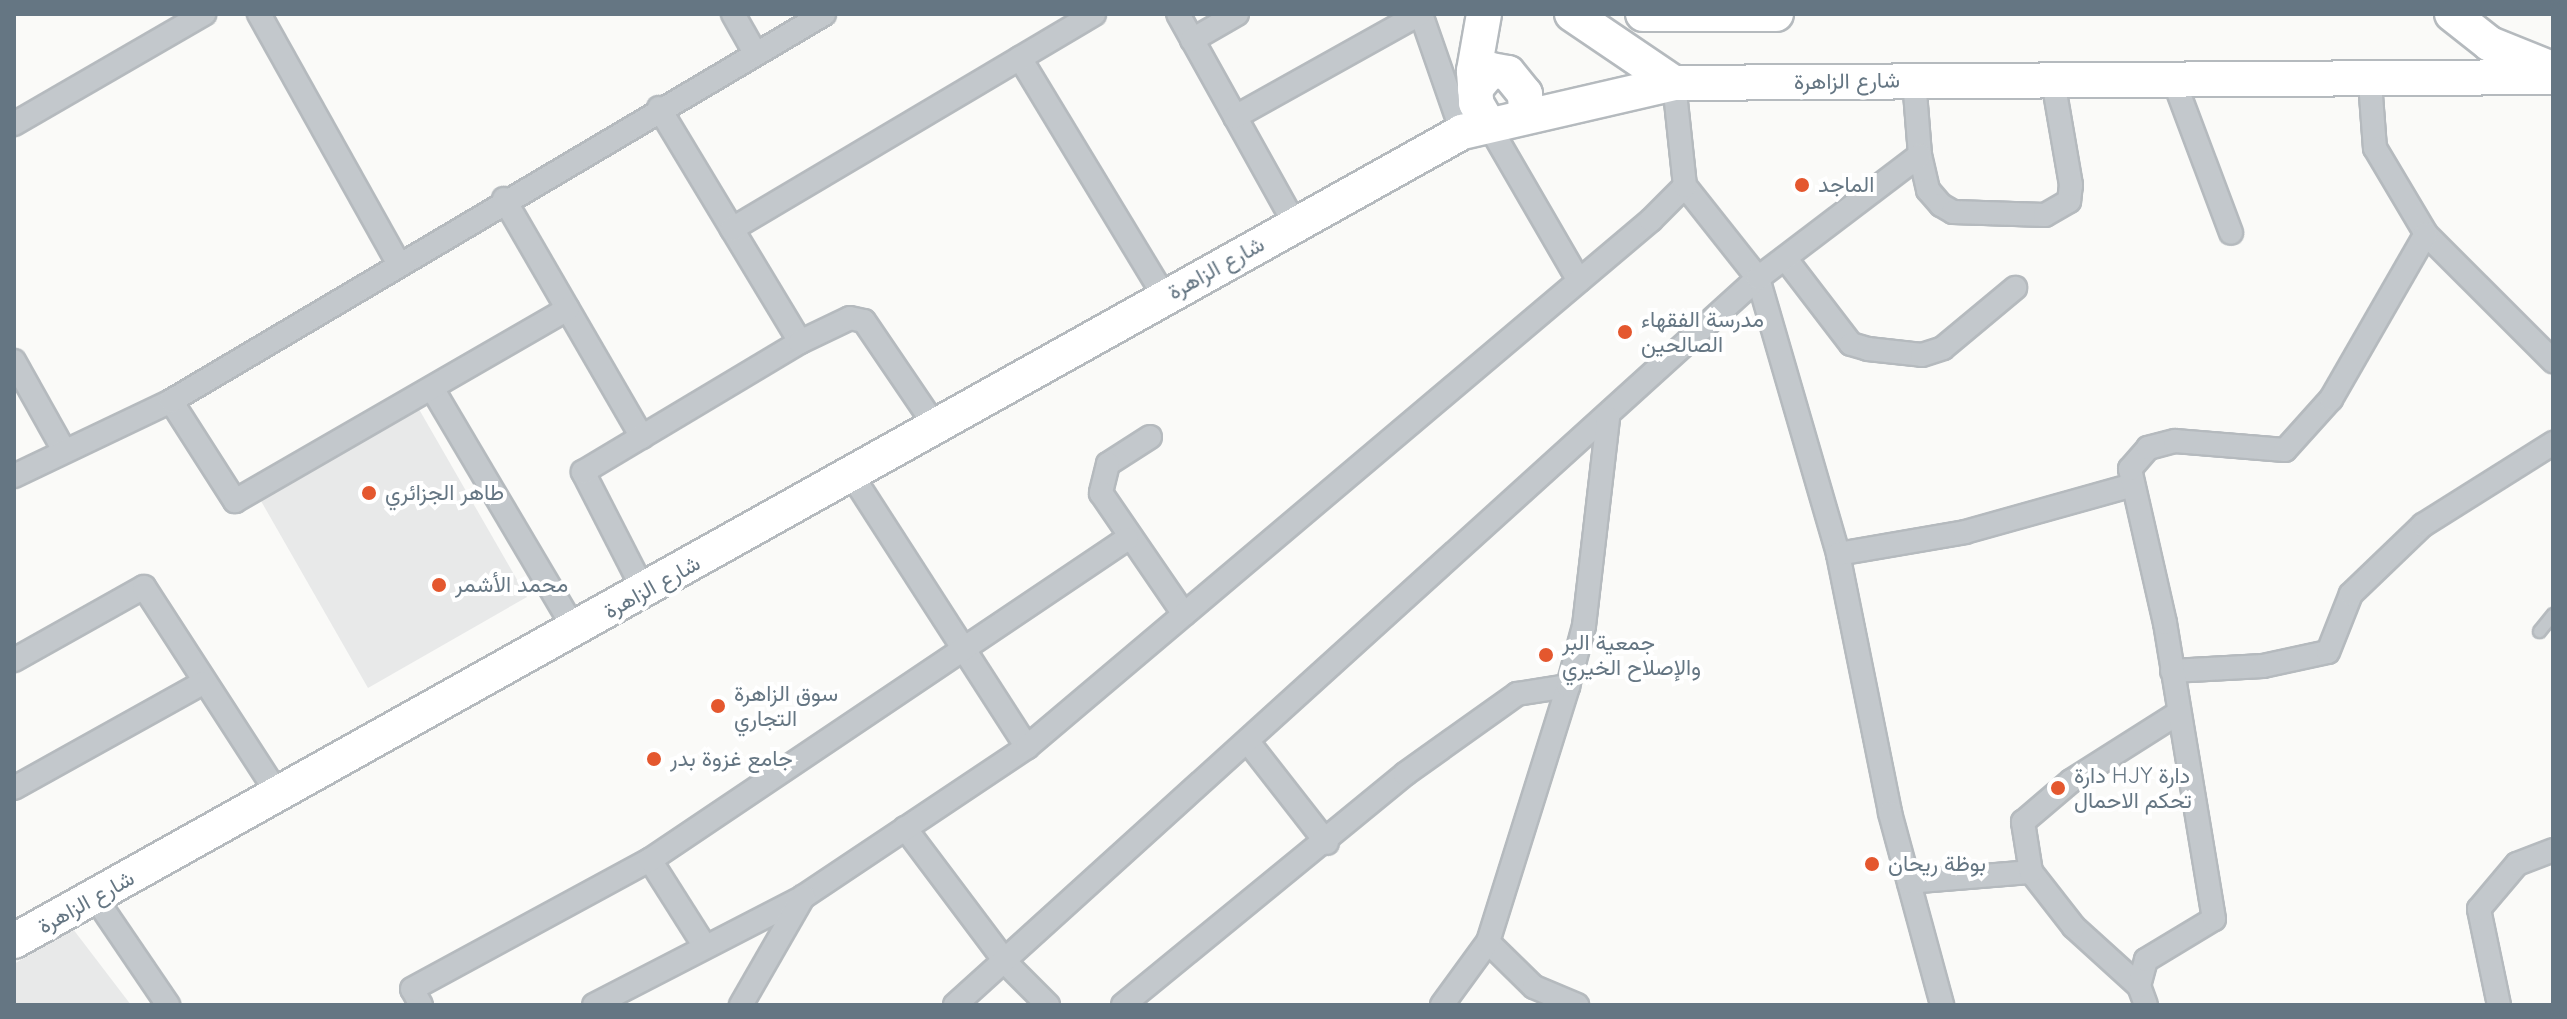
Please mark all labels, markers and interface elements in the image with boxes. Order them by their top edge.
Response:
street label: شارع الزاهرة [1794,67,1900,95]
place label: الماجد [1818,172,1874,198]
marker: الماجد [1793,176,1811,194]
street label: شارع الزاهرة [1163,231,1269,305]
place label: مدرسة الفقهاء الصالحين [1641,306,1764,358]
marker: مدرسة الفقهاء الصالحين [1616,323,1634,341]
place label: طاهر الجزائري [385,480,504,506]
marker: طاهر الجزائري [360,484,378,502]
street label: شارع الزاهرة [599,550,705,624]
place label: محمد الأشمر [455,572,568,598]
marker: محمد الأشمر [430,576,448,594]
place label: جمعية البر والإصلاح الخيري [1562,629,1701,680]
marker: جمعية البر والإصلاح الخيري [1537,646,1555,664]
place label: سوق الزاهرة التجاري [734,680,838,732]
marker: سوق الزاهرة التجاري [709,697,727,715]
place label: جامع غزوة بدر [670,746,793,772]
marker: جامع غزوة بدر [645,750,663,768]
place label: دارة HJY دارة تحكم الاحمال [2074,762,2192,814]
marker: دارة HJY دارة تحكم الاحمال [2049,779,2067,797]
place label: بوظة ريحان [1888,851,1986,877]
marker: بوظة ريحان [1863,855,1881,873]
street label: شارع الزاهرة [33,865,139,939]

